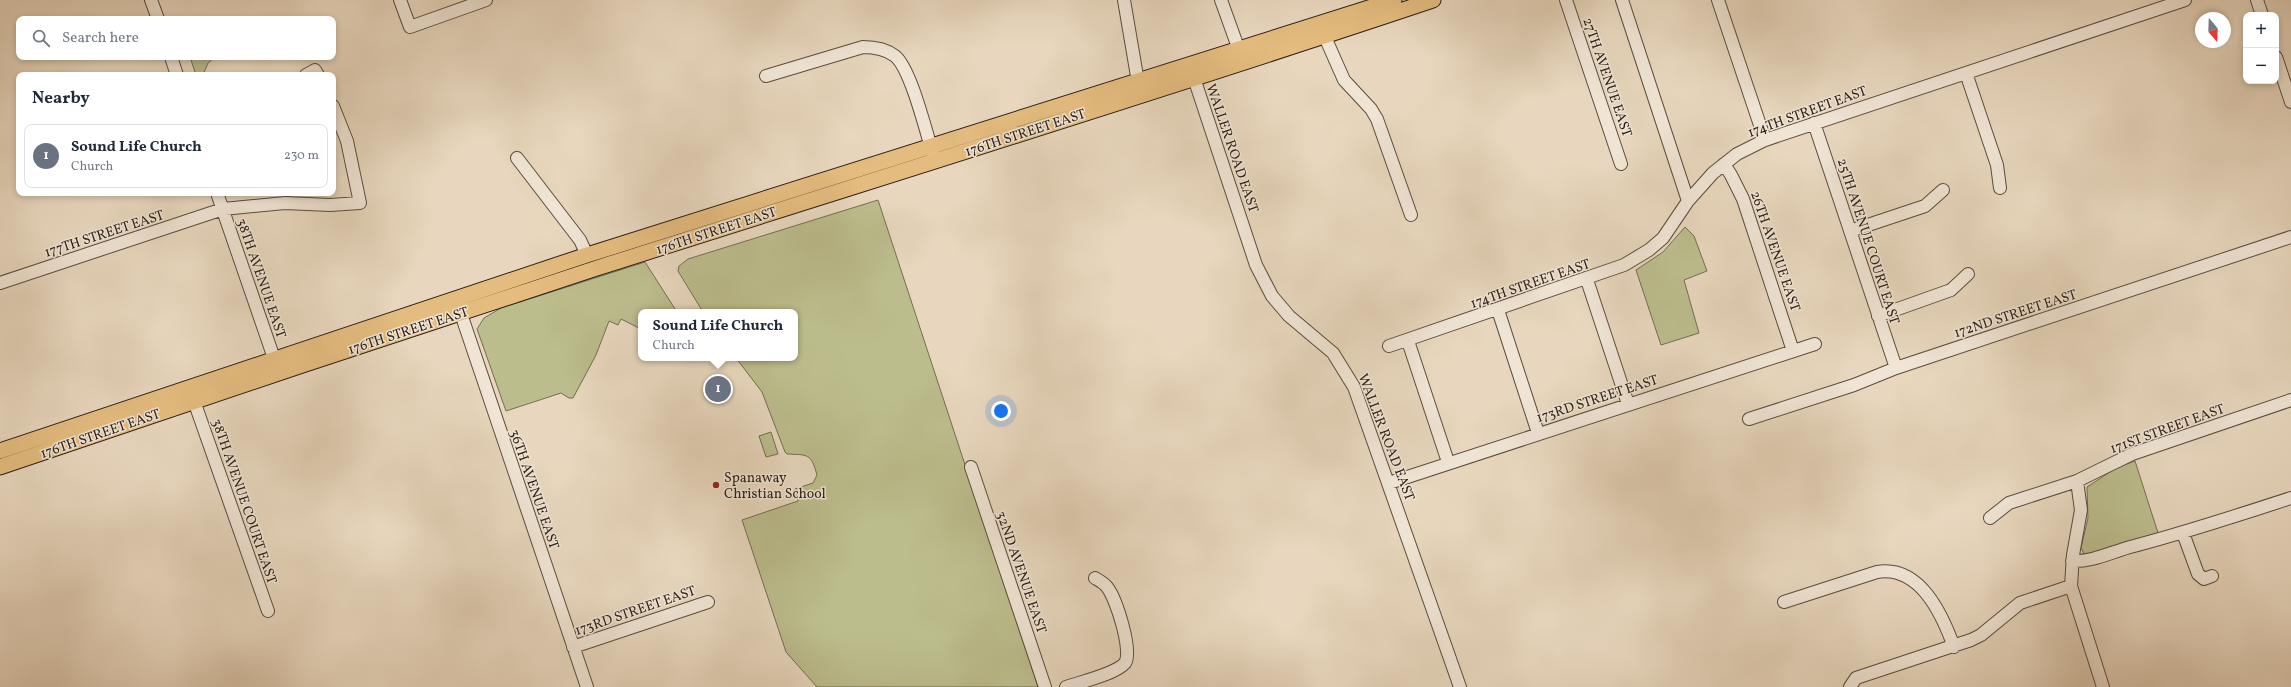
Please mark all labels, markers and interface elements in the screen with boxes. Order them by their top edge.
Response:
north arrow [2195,12,2231,48]
map controls [2243,12,2279,84]
button: + [2243,12,2279,48]
street label: 27TH AVENUE EAST [1577,15,1636,140]
search box [16,16,336,60]
icon: search [30,27,52,49]
text: Search here [62,28,139,49]
button: − [2243,48,2279,84]
street label: WALLER ROAD EAST [1201,82,1263,215]
street label: 174TH STREET EAST [1745,82,1870,143]
text: Nearby [32,87,90,110]
street label: 176TH STREET EAST [963,105,1088,162]
text: Sound Life Church [71,137,202,158]
text: 1 [43,147,49,165]
text: 230 m [284,147,319,165]
street label: 25TH AVENUE COURT EAST [1832,156,1903,327]
text: Church [71,158,113,176]
street label: 26TH AVENUE EAST [1745,189,1804,314]
street label: 176TH STREET EAST [654,203,779,260]
street label: 177TH STREET EAST [42,206,167,263]
street label: 38TH AVENUE EAST [231,216,290,341]
street label: 174TH STREET EAST [1468,255,1593,314]
street label: 172ND STREET EAST [1952,286,2079,343]
street label: 176TH STREET EAST [346,303,471,360]
popup [638,309,798,361]
text: Sound Life Church [653,316,783,337]
text: Church [653,337,695,355]
street label: WALLER ROAD EAST [1353,371,1419,504]
street label: 173RD STREET EAST [1534,371,1661,428]
pin: 1 [705,374,731,404]
street label: 171ST STREET EAST [2108,400,2227,459]
your location [991,401,1011,421]
street label: 176TH STREET EAST [38,405,163,464]
street label: 38TH AVENUE COURT EAST [206,416,281,587]
street label: 36TH AVENUE EAST [504,427,563,552]
place label: Spanaway Christian School [724,469,826,504]
marker: Spanaway Christian School [711,480,721,490]
street label: 32ND AVENUE EAST [991,509,1050,636]
street label: 173RD STREET EAST [572,582,699,641]

